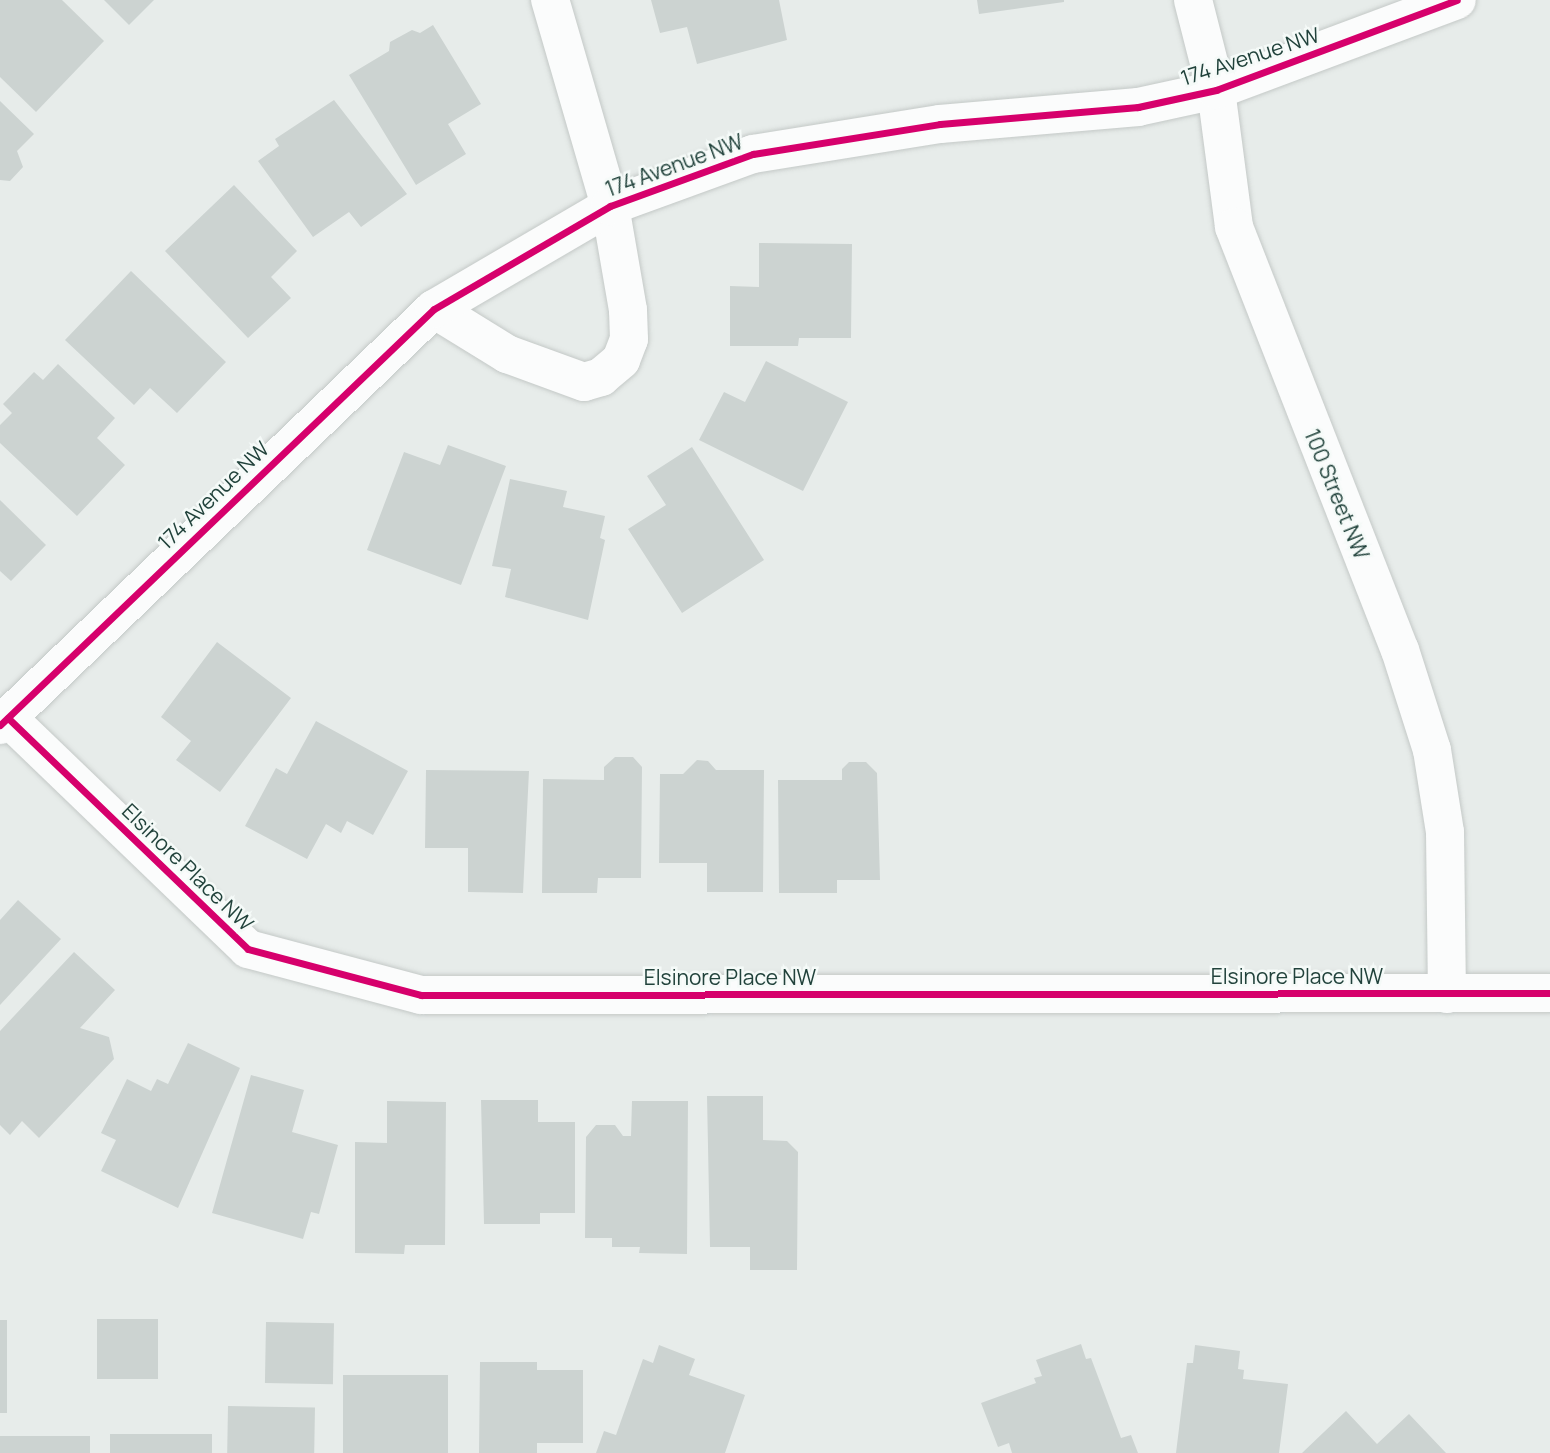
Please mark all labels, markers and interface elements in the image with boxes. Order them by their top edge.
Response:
street label: 174 Avenue NW [1177,22,1323,90]
street label: 174 Avenue NW [602,128,746,202]
street label: 100 Street NW [1299,425,1375,563]
street label: 174 Avenue NW [152,436,274,554]
street label: Elsinore Place NW [117,798,259,936]
street label: Elsinore Place NW [1211,963,1383,989]
street label: Elsinore Place NW [644,964,816,990]

